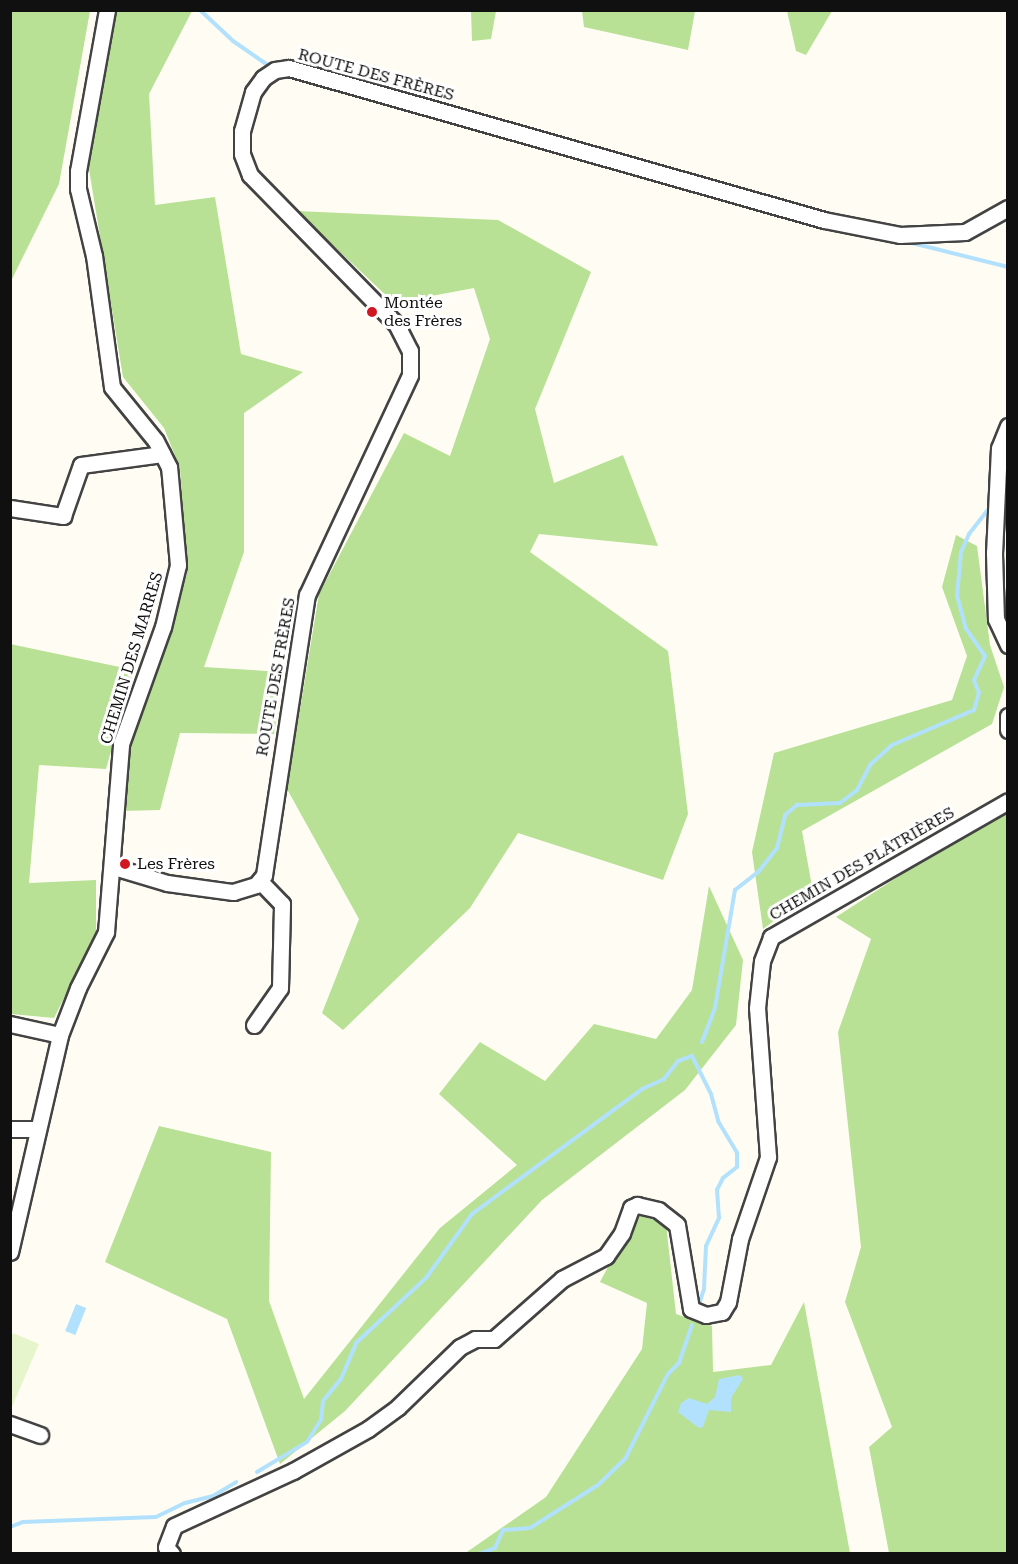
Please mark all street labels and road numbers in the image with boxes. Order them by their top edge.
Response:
street label: ROUTE DES FRÈRES [296,45,456,105]
street label: CHEMIN DES MARRES [97,570,167,746]
street label: ROUTE DES FRÈRES [253,596,299,758]
street label: CHEMIN DES PLÂTRIÈRES [766,803,958,925]

